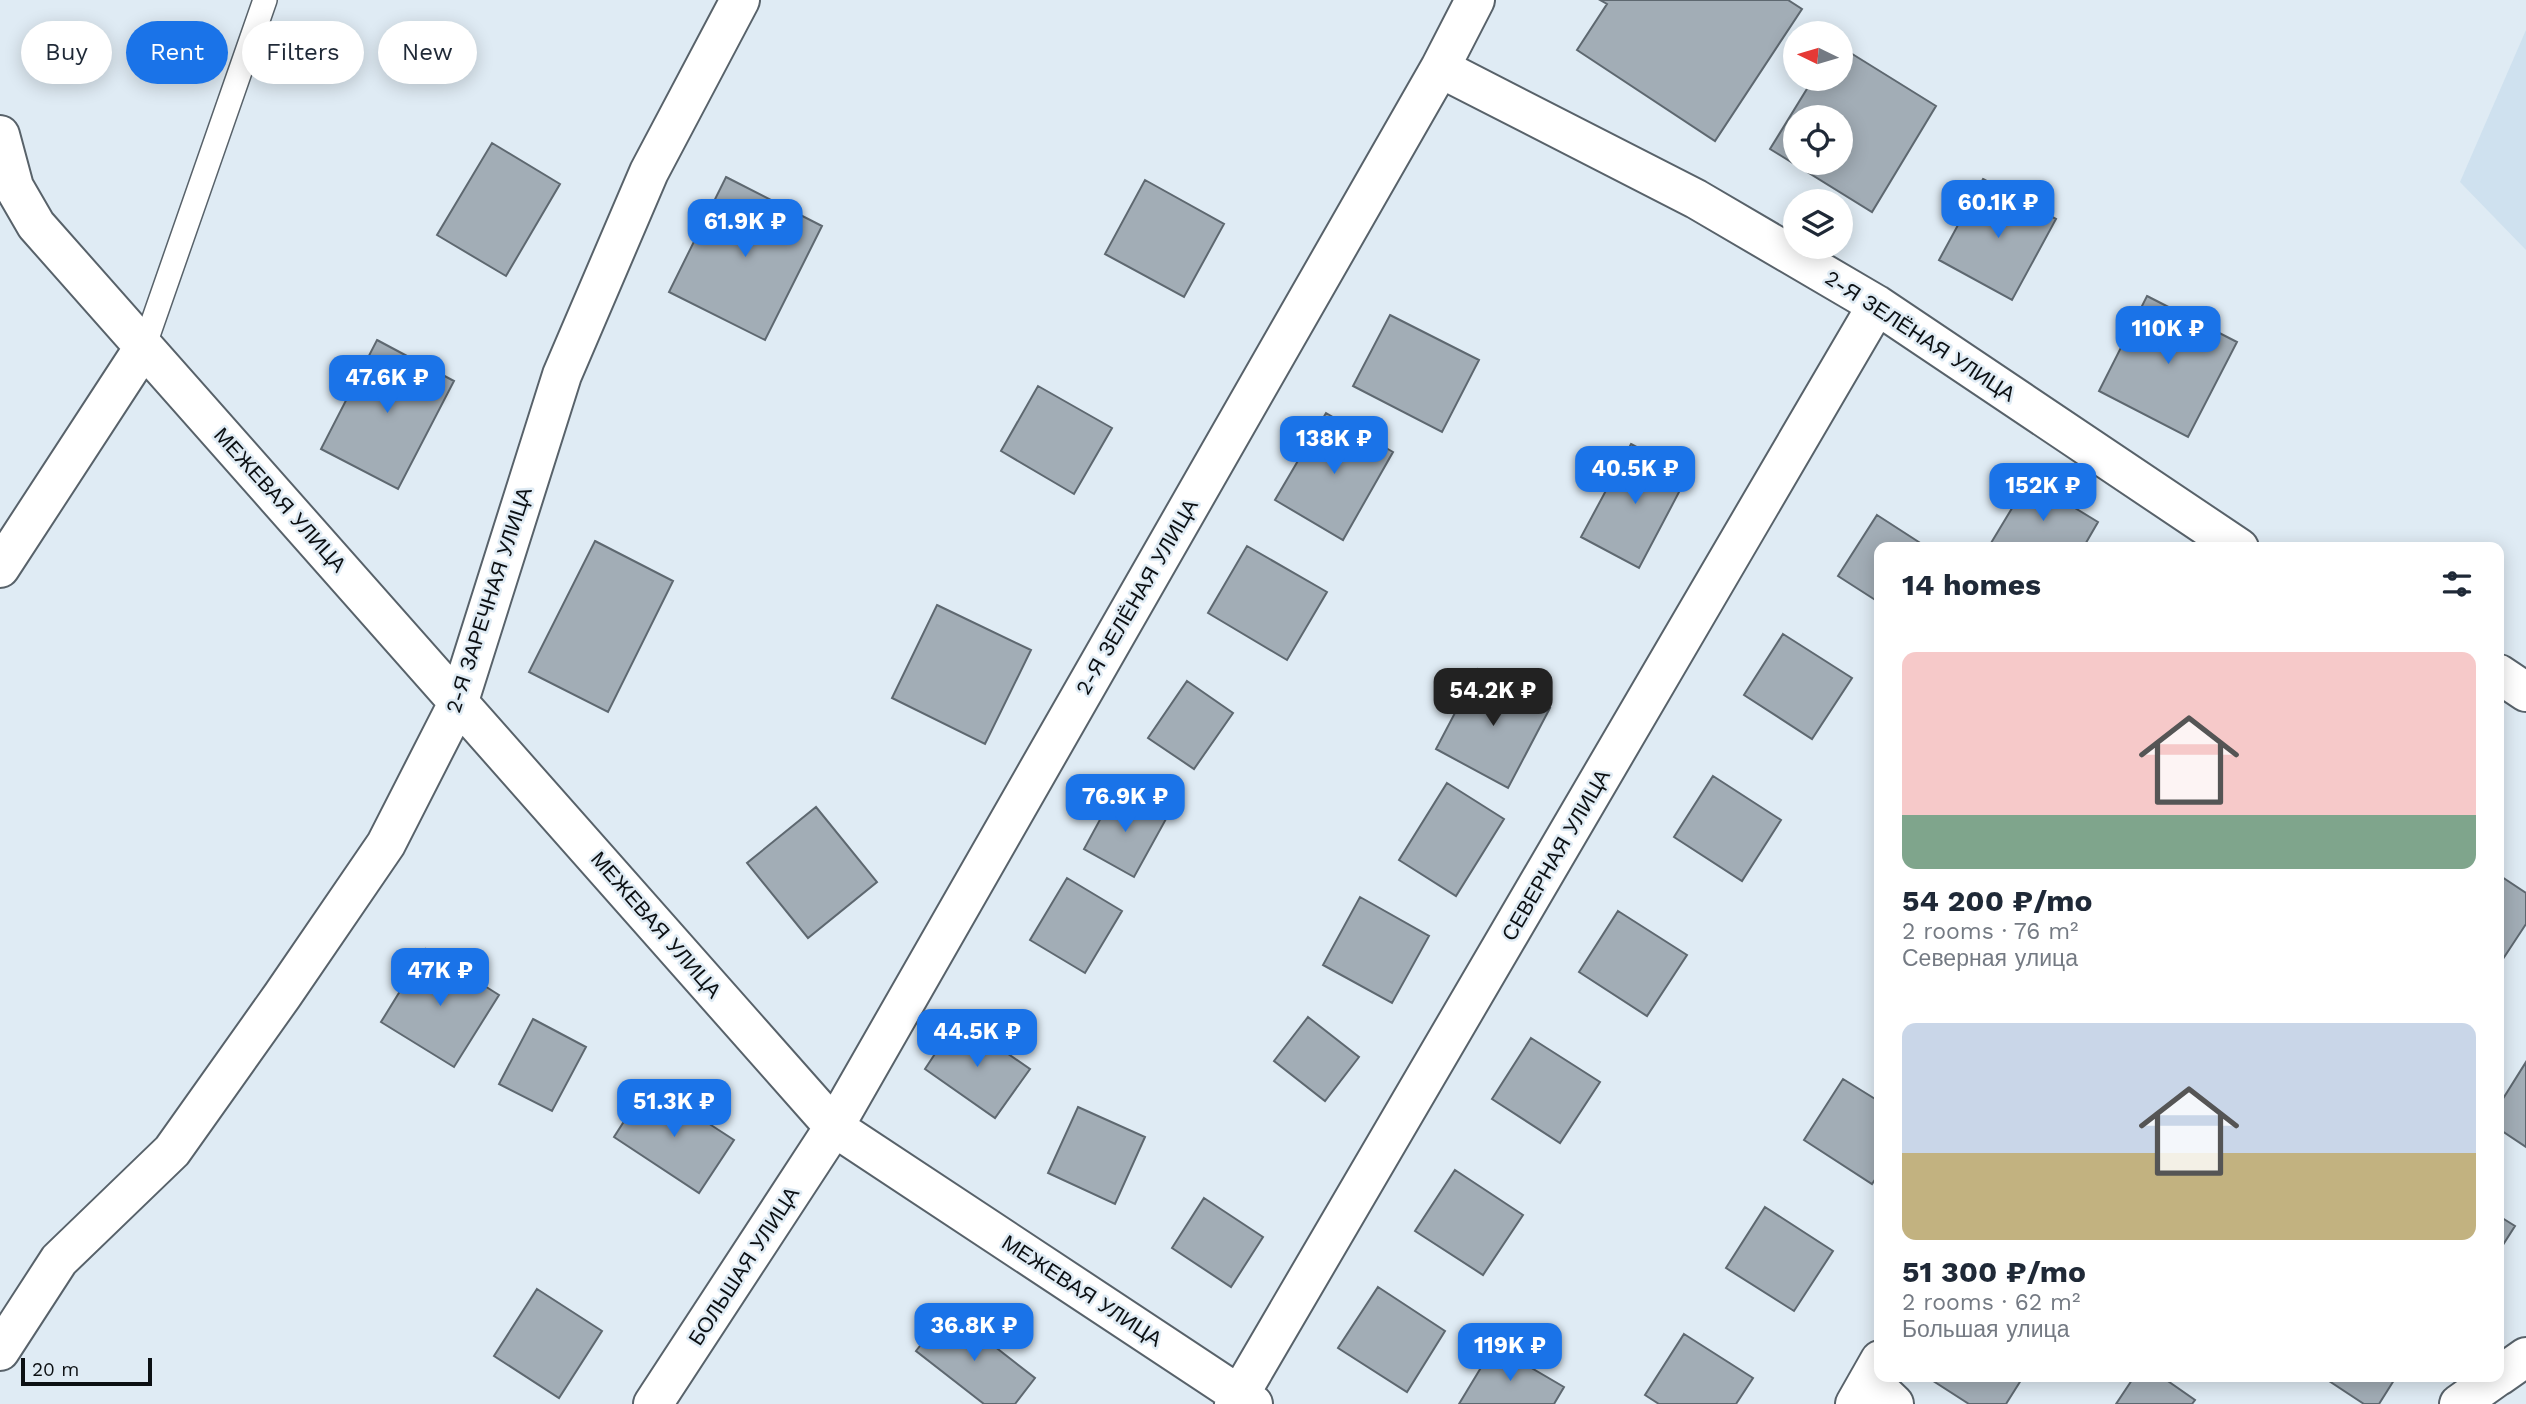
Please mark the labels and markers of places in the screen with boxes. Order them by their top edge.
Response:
pin: 60.1K ₽ [1933,180,2063,240]
pin: 61.9K ₽ [680,200,810,259]
pin: 110K ₽ [2111,306,2225,366]
pin: 47.6K ₽ [322,356,452,415]
pin: 138K ₽ [1277,416,1391,476]
pin: 40.5K ₽ [1570,447,1700,506]
pin: 152K ₽ [1986,463,2100,523]
pin: 54.2K ₽ [1428,668,1558,728]
pin: 76.9K ₽ [1060,774,1190,834]
pin: 47K ₽ [391,948,489,1008]
pin: 44.5K ₽ [912,1010,1042,1069]
pin: 51.3K ₽ [609,1080,739,1139]
pin: 36.8K ₽ [909,1304,1039,1363]
pin: 119K ₽ [1453,1324,1567,1383]

